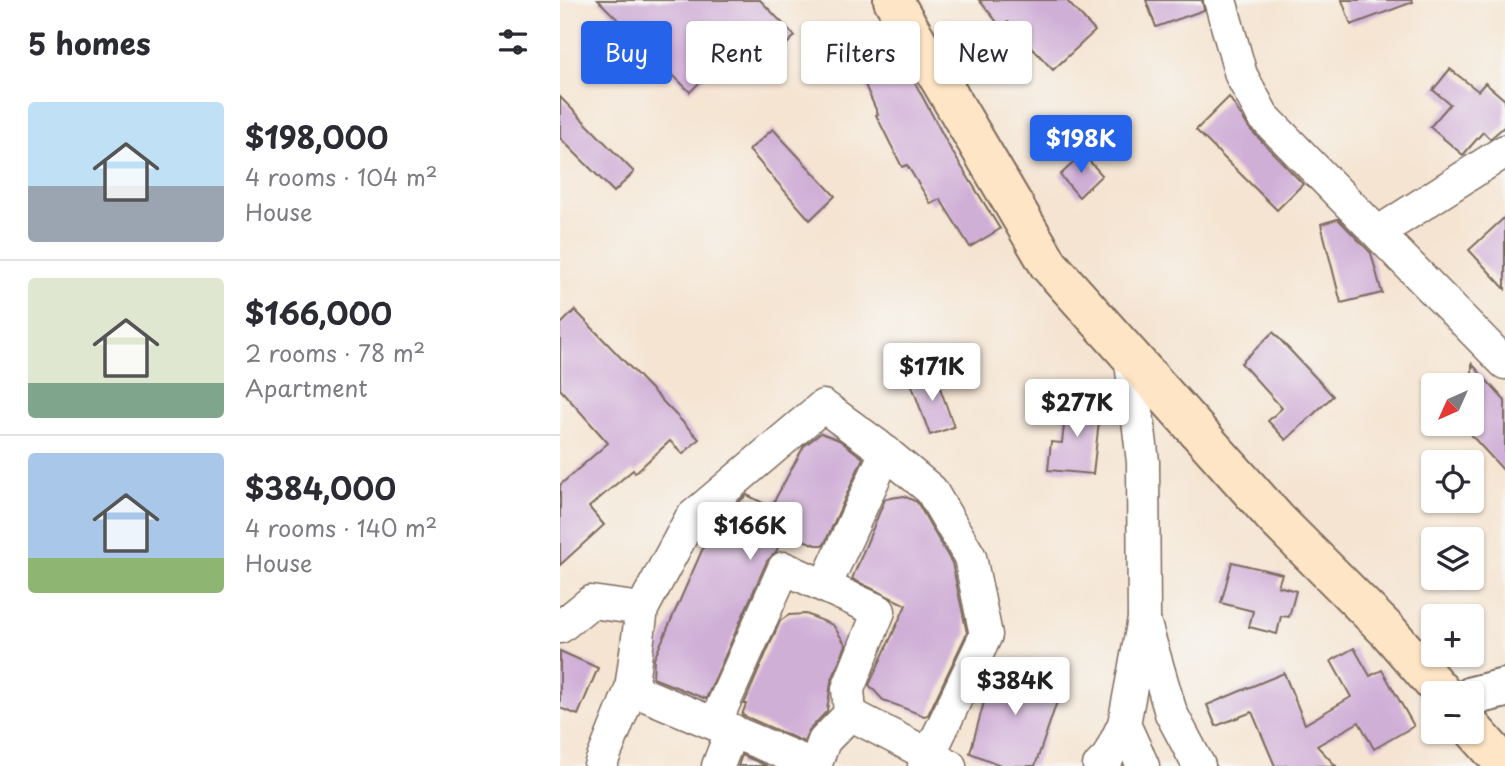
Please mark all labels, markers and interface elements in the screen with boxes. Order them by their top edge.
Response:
text: 5 homes [28,20,151,65]
chip: Buy [581,21,672,84]
chip: Rent [686,21,787,84]
chip: Filters [801,21,920,84]
chip: New [934,21,1032,84]
icon: filters [494,23,532,61]
text: $198,000 [245,114,388,159]
pin: $198K [1032,116,1130,175]
text: $198K [1046,120,1116,155]
icon: home [84,130,168,214]
text: 4 rooms · 104 m² [245,159,438,194]
text: House [245,194,312,229]
text: $166,000 [245,290,392,335]
icon: home [84,306,168,390]
text: 2 rooms · 78 m² [245,335,425,370]
pin: $171K [883,344,981,403]
text: $171K [899,348,965,383]
text: Apartment [245,370,368,405]
north arrow [1421,373,1484,436]
map controls [1421,373,1484,744]
pin: $277K [1028,380,1126,439]
text: $277K [1041,384,1113,419]
button: locate [1421,450,1484,513]
text: $384,000 [245,465,396,510]
icon: home [84,481,168,565]
pin: $166K [701,503,799,562]
text: $166K [713,507,787,542]
text: 4 rooms · 140 m² [245,510,437,545]
button: layers [1421,527,1484,590]
text: House [245,545,312,580]
button: + [1421,604,1484,667]
pin: $384K [966,658,1064,717]
text: $384K [977,662,1053,697]
button: − [1421,681,1484,744]

